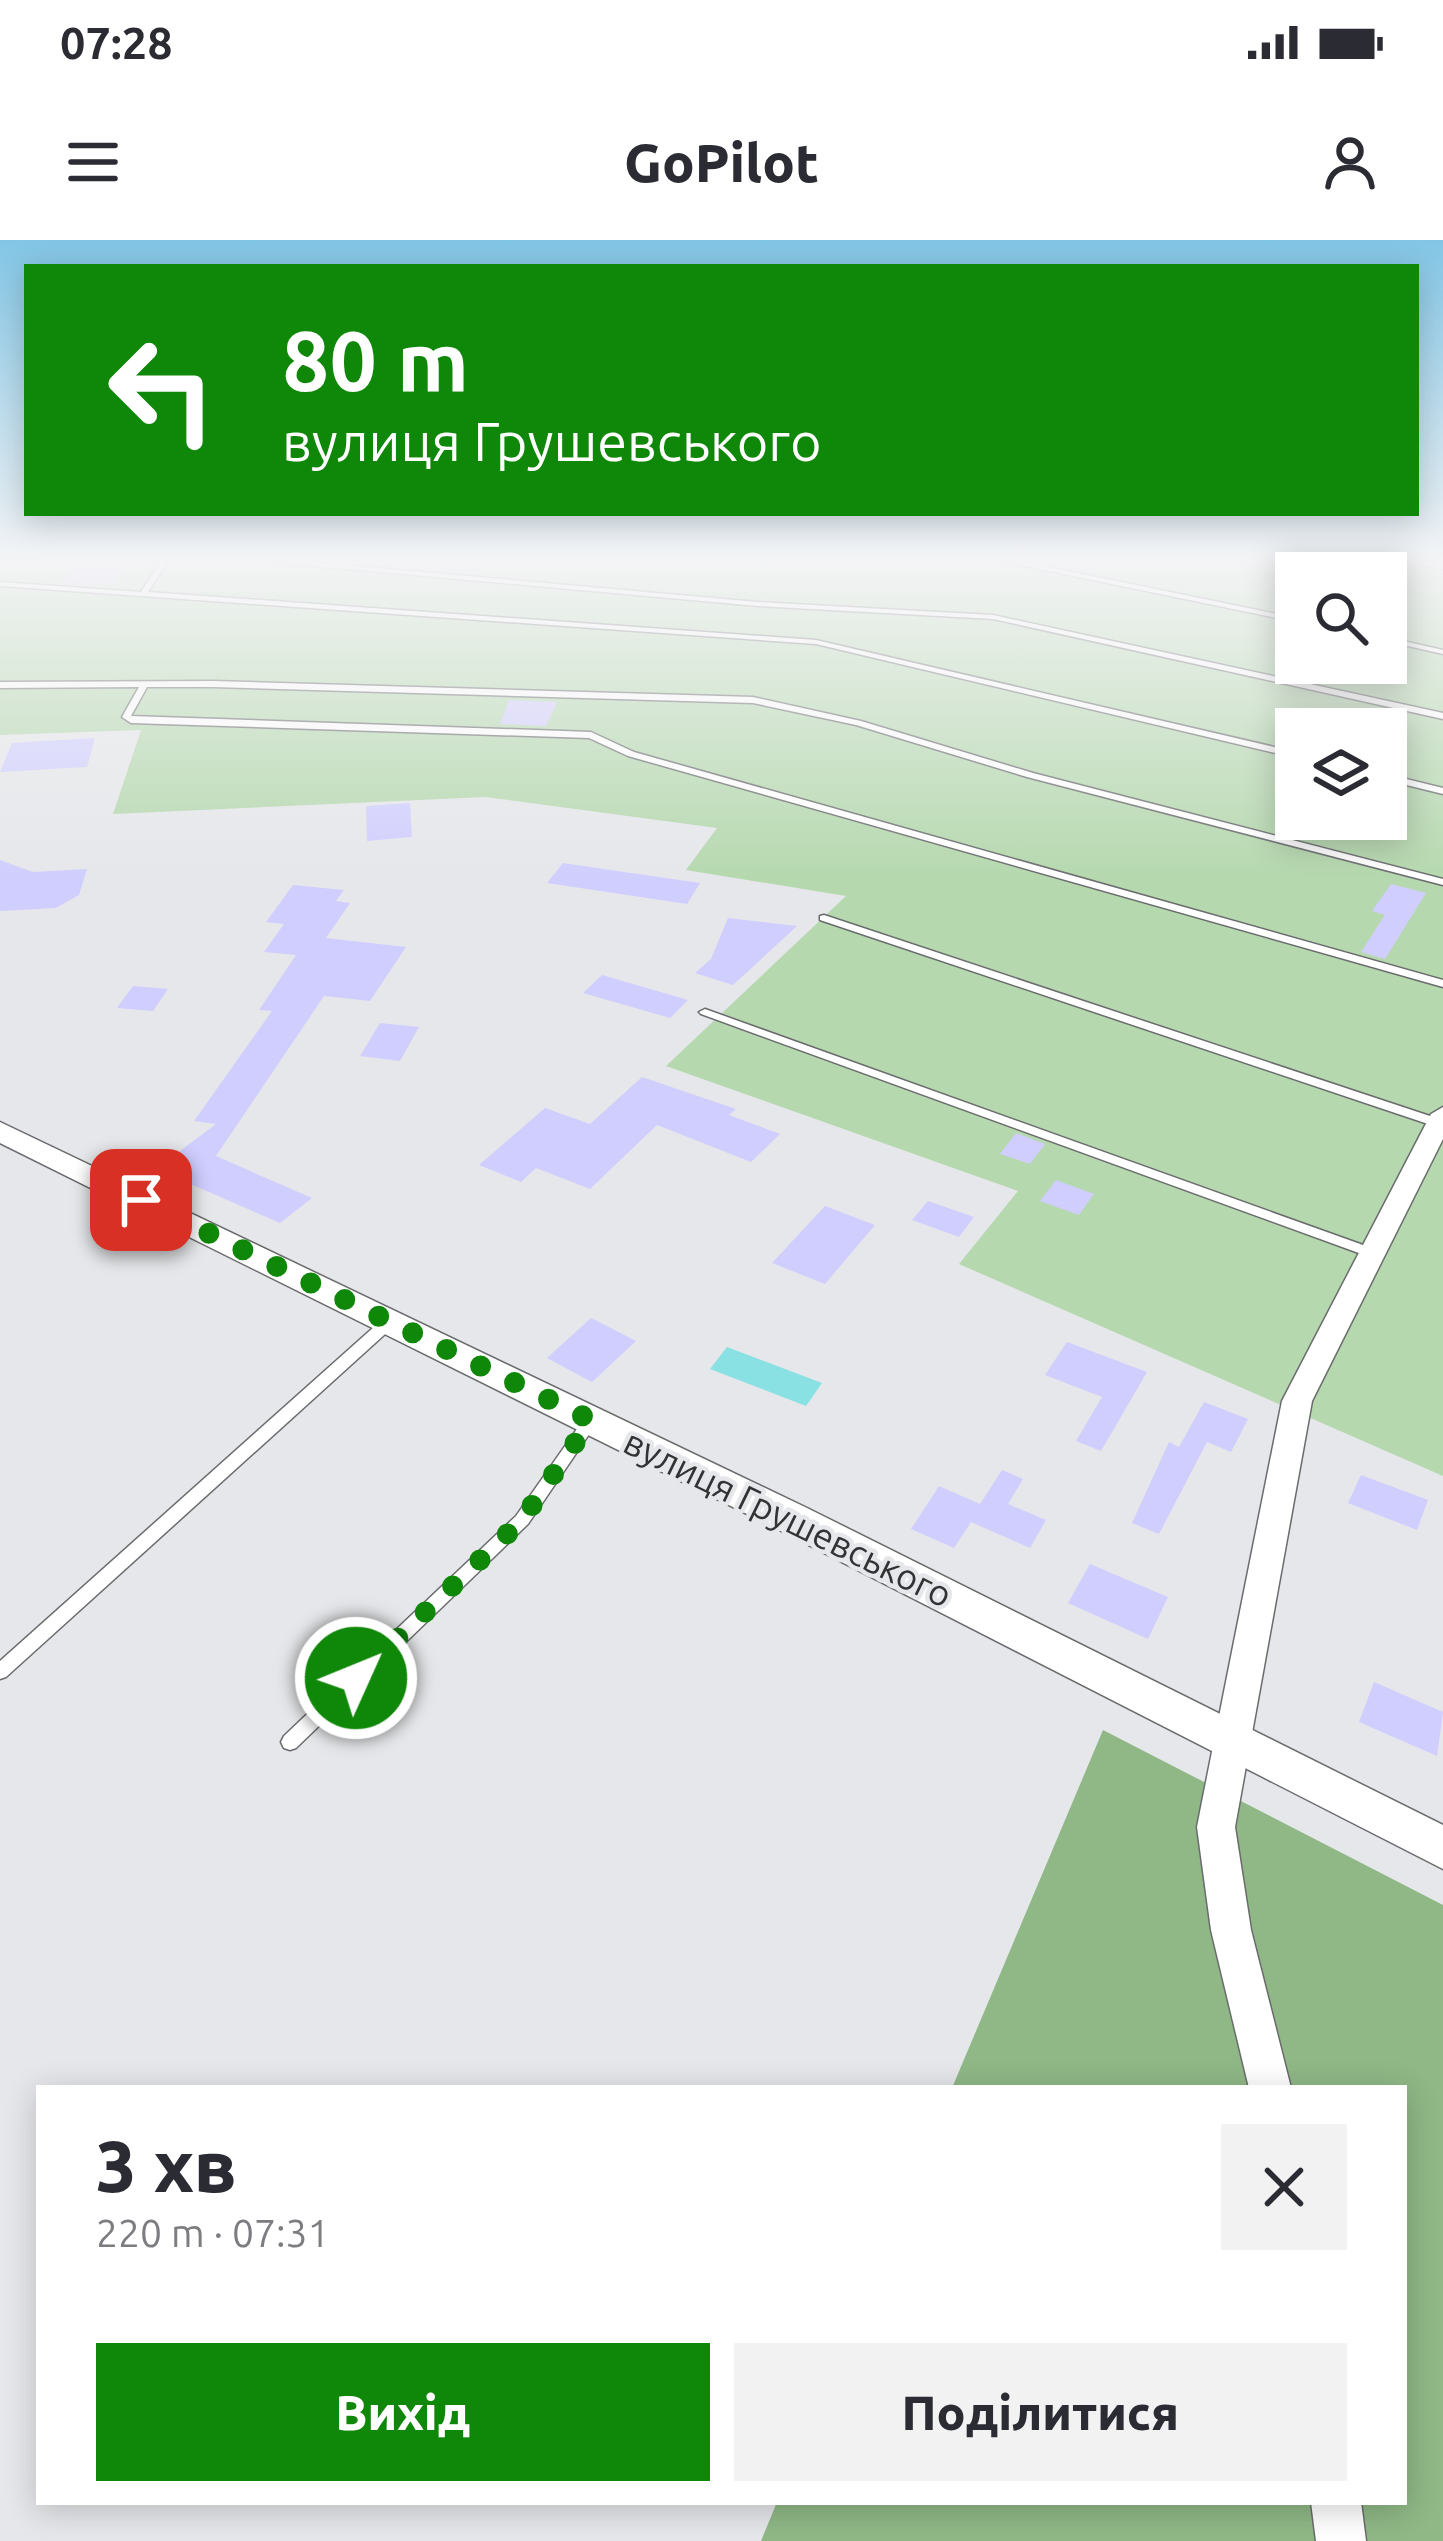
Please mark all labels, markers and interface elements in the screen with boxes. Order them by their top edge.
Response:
text: 07:28 [60,17,173,68]
icon: menu [60,129,126,195]
icon: person [1317,129,1383,195]
text: GoPilot [624,132,819,192]
icon: left [84,312,240,468]
text: 80 m [282,313,469,407]
text: вулиця Грушевського [282,411,822,471]
map controls [1275,552,1407,840]
button: search [1275,552,1407,684]
button: layers [1275,708,1407,840]
pin [90,1149,192,1251]
icon: arrive [108,1167,174,1233]
street label: вулиця Грушевського [618,1420,959,1615]
position arrow [293,1615,419,1741]
button: close [1221,2124,1347,2250]
text: 3 хв [96,2125,237,2206]
text: 220 m · 07:31 [96,2211,330,2254]
button: Вихід [96,2343,710,2481]
button: Поділитися [734,2343,1347,2481]

